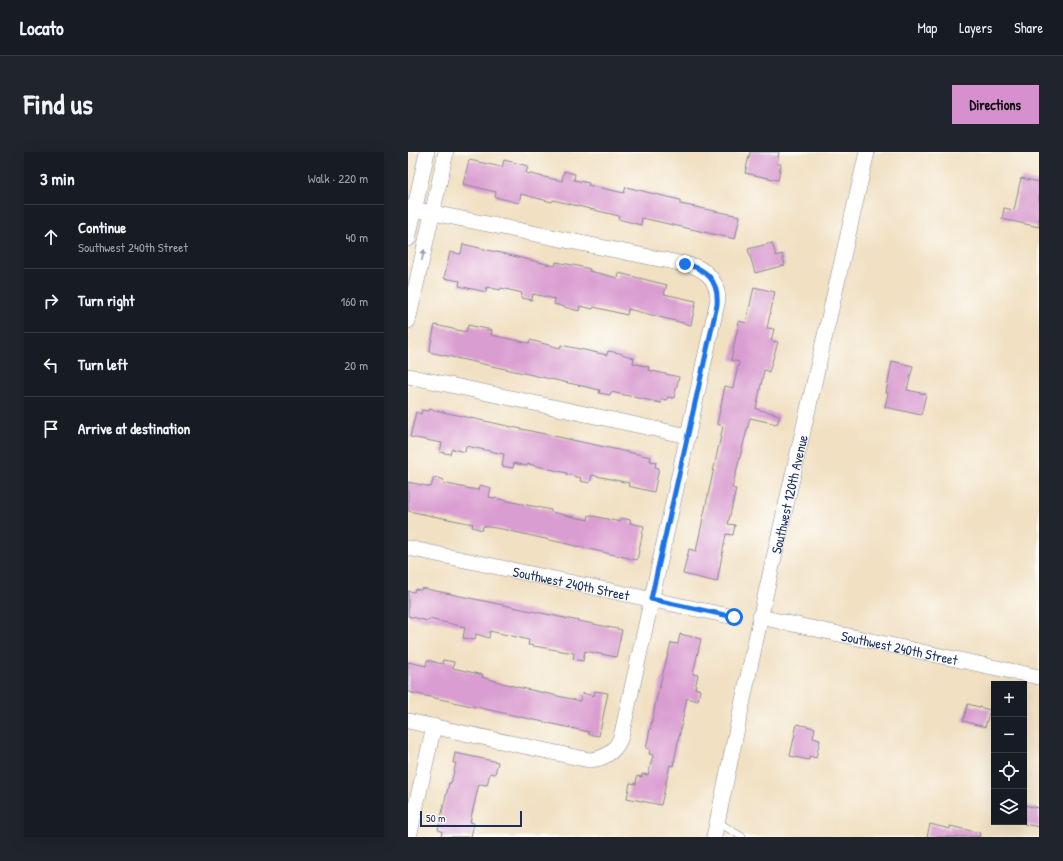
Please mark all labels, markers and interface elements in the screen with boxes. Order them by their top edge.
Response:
text: Locato [20,15,64,41]
text: Map [917,18,937,37]
text: Layers [959,18,992,37]
text: Share [1014,18,1043,37]
text: Find us [24,85,93,123]
button: Directions [952,85,1039,124]
text: 3 min [40,167,75,190]
text: Walk · 220 m [308,169,368,187]
text: Continue [78,217,126,238]
icon: ahead [40,226,62,248]
text: 40 m [345,228,368,246]
text: Southwest 240th Street [78,238,188,256]
one-way arrow [420,249,426,262]
route end [676,255,694,273]
icon: right [40,290,62,312]
text: Turn right [78,290,134,311]
text: 160 m [340,292,368,310]
icon: left [40,354,62,376]
text: Turn left [78,354,128,375]
text: 20 m [344,356,368,374]
icon: arrive [40,418,62,440]
text: Arrive at destination [78,418,190,439]
street label: Southwest 120th Avenue [766,432,811,555]
street label: Southwest 240th Street [511,561,632,604]
route start [725,608,743,626]
street label: Southwest 240th Street [840,625,960,669]
map controls [991,681,1027,825]
button: + [991,681,1027,717]
button: − [991,717,1027,753]
button: locate [991,753,1027,789]
button: layers [991,789,1027,825]
scale bar [420,809,522,828]
text: 50 m [426,811,446,825]

